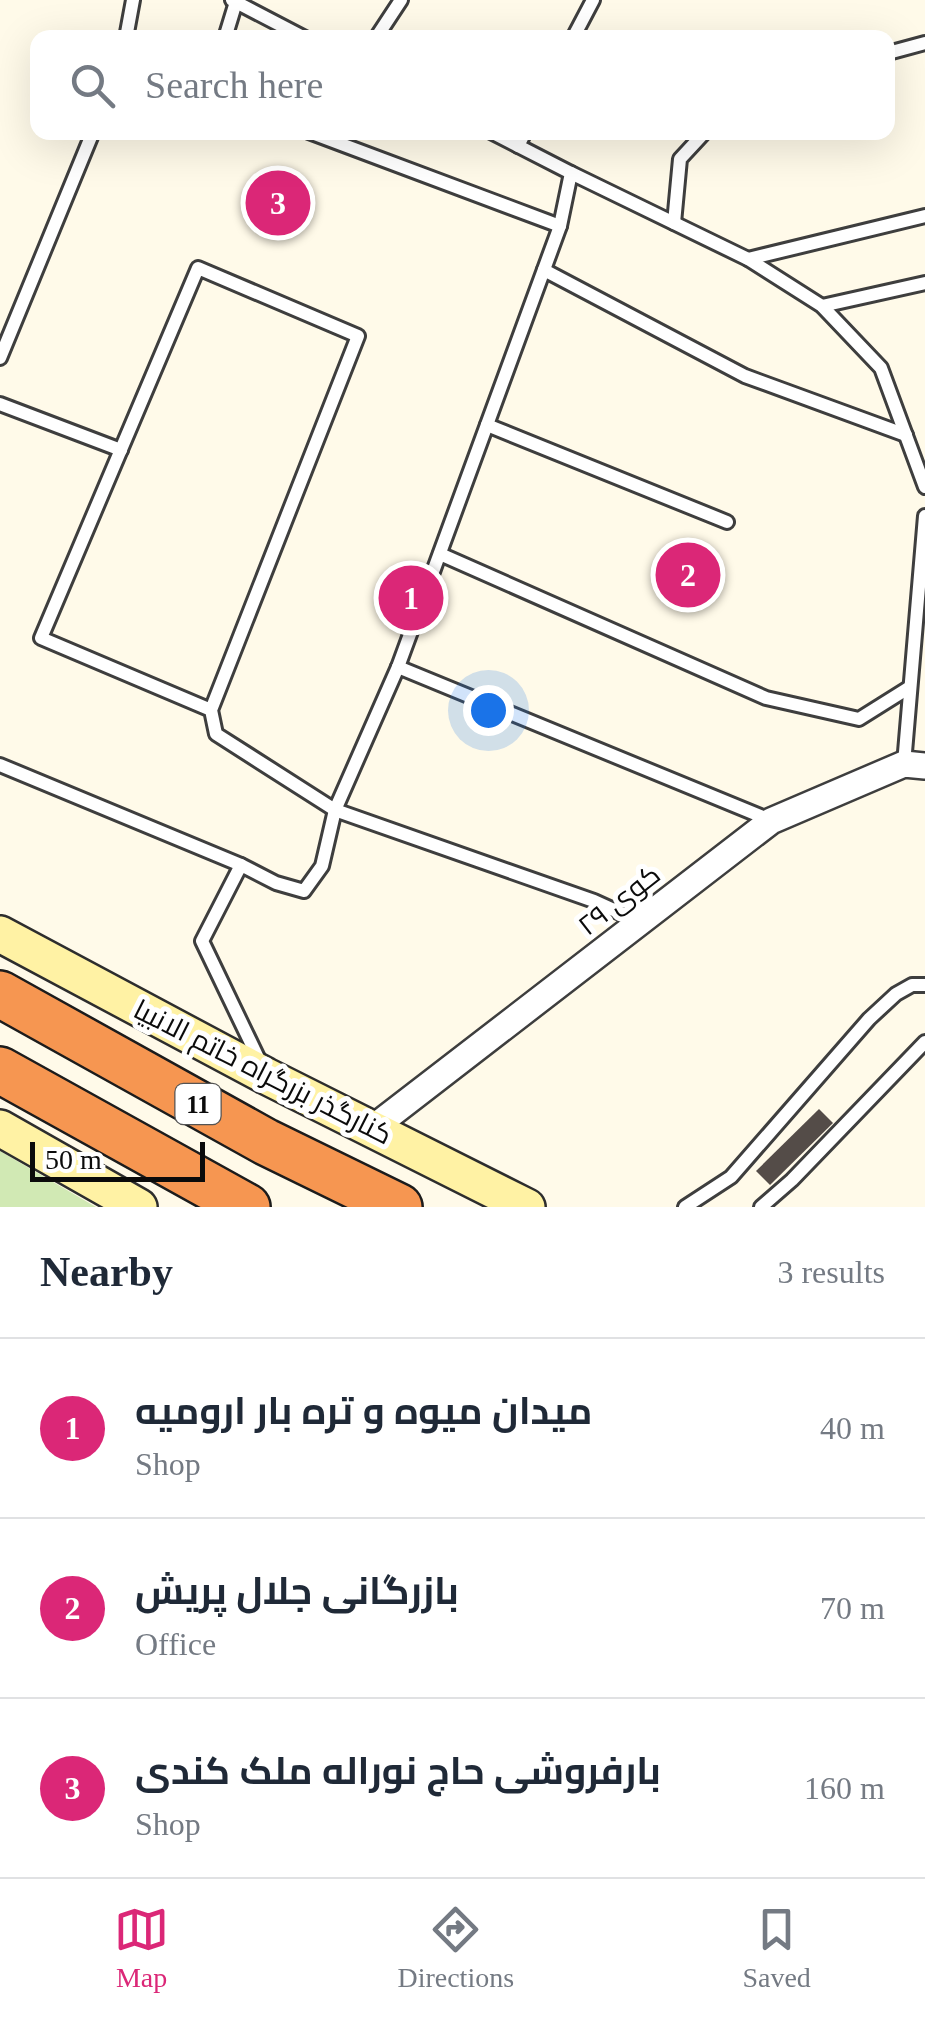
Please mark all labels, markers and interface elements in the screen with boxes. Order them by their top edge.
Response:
search box [30,30,895,140]
icon: search [65,58,120,113]
text: Search here [145,64,323,106]
pin: 3 [246,166,310,240]
pin: 2 [656,538,720,612]
pin: 1 [378,560,444,636]
your location [463,685,514,736]
street label: کوی ۲۹ [572,859,667,942]
street label: کنارگذر بزرگراه خاتم الانبیا [127,993,397,1154]
road number: 11 [176,1084,220,1124]
scale bar [30,1137,205,1182]
text: 50 m [45,1144,102,1175]
text: Nearby [40,1249,173,1295]
text: 3 results [777,1254,885,1290]
text: میدان میوه و تره بار ارومیه [135,1390,592,1432]
text: 1 [65,1410,81,1446]
text: 40 m [820,1410,885,1446]
text: Shop [135,1446,201,1482]
text: بازرگانی جلال پریش [135,1570,459,1612]
text: 2 [65,1590,81,1626]
text: 70 m [820,1590,885,1626]
text: Office [135,1626,216,1662]
text: بارفروشی حاج نوراله ملک کندی [135,1750,661,1792]
text: 3 [65,1770,81,1806]
text: 160 m [804,1770,885,1806]
text: Shop [135,1806,201,1842]
tab: Map [114,1902,169,1994]
tab: Directions [397,1902,514,1994]
tab: Saved [742,1902,811,1994]

